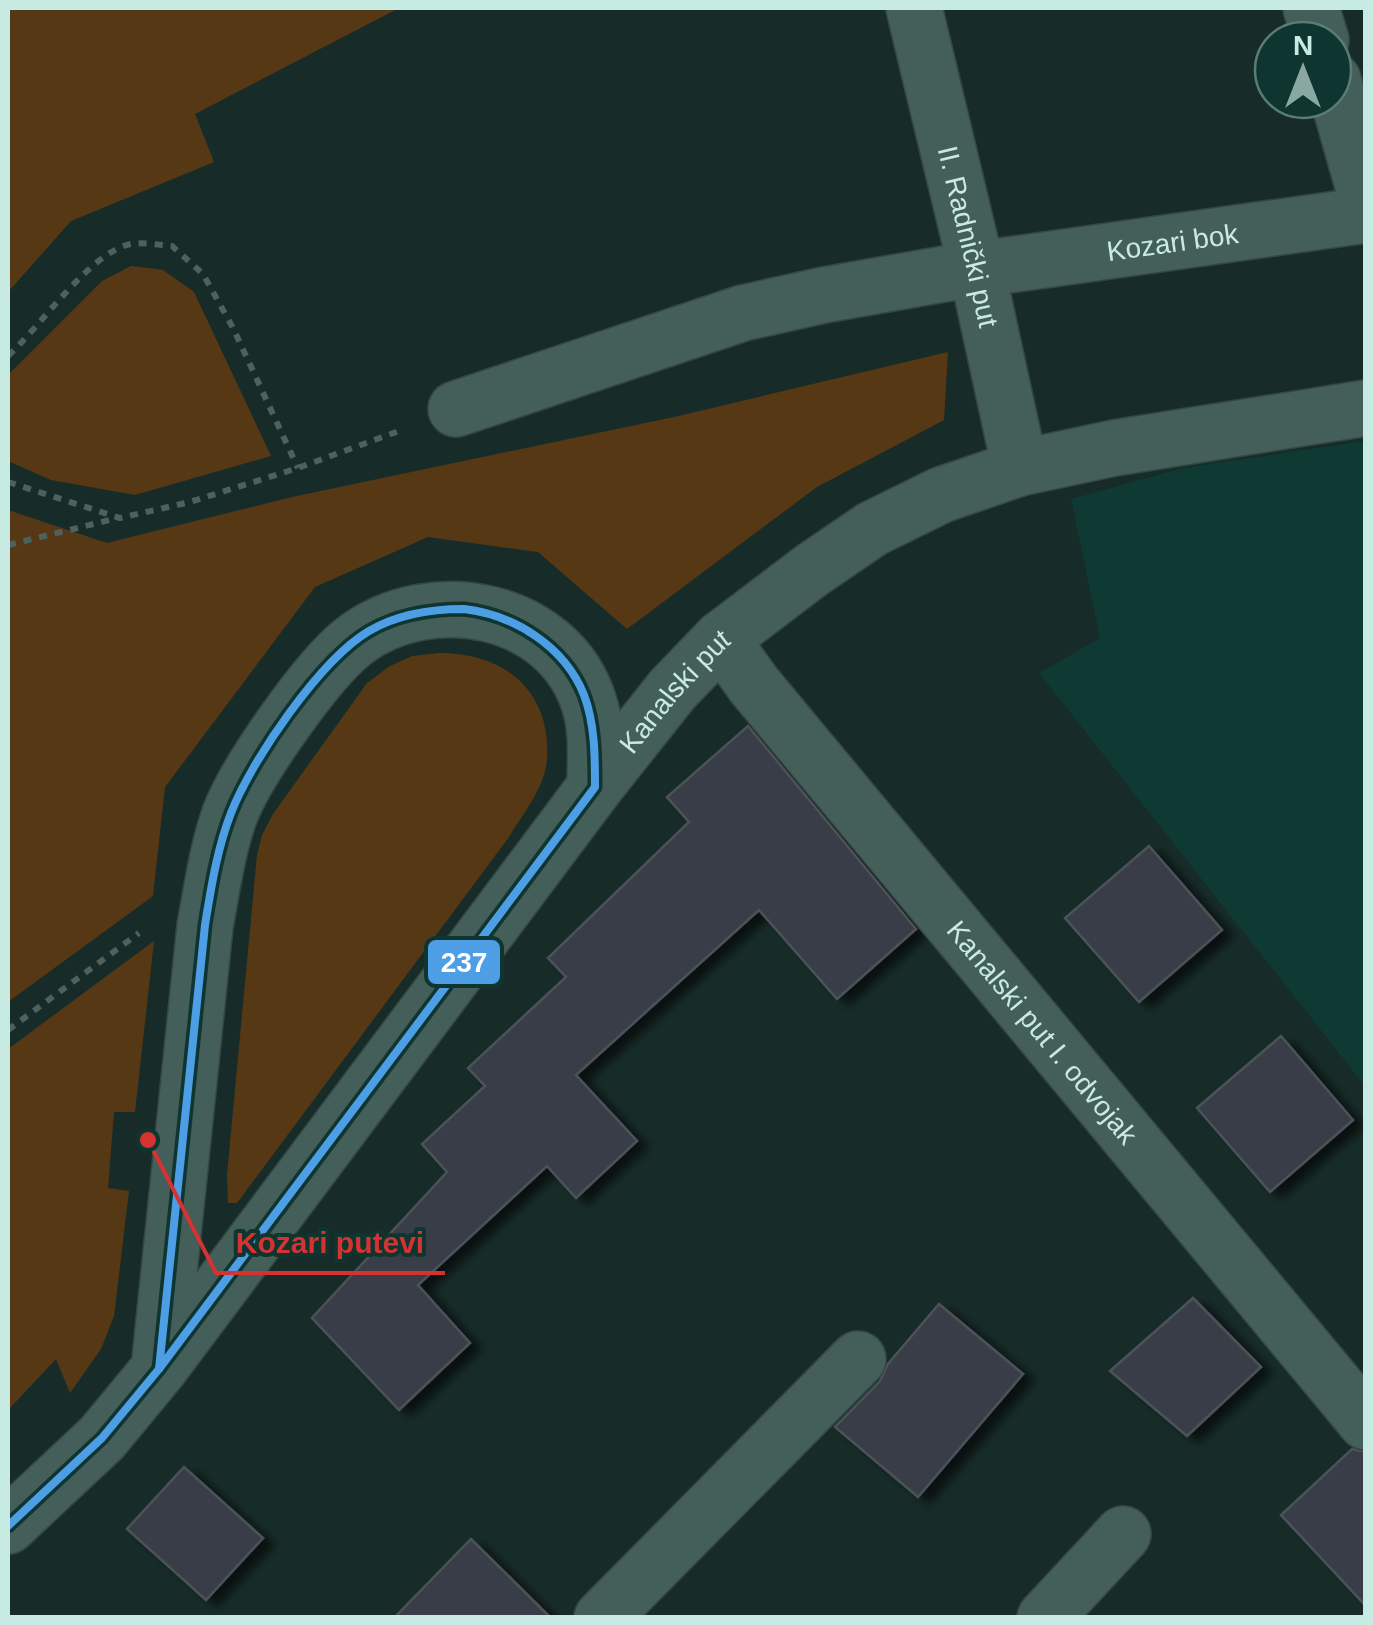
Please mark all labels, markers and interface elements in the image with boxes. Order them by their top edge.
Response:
north arrow [1253,20,1353,120]
text: N [1293,30,1313,61]
street label: II. Radnički put [932,143,1005,330]
street label: Kozari bok [1105,217,1241,267]
street label: Kanalski put [613,623,736,759]
street label: Kanalski put I. odvojak [941,915,1144,1151]
line badge: 237 [426,938,502,986]
text: 237 [441,947,487,978]
callout: Kozari putevi [216,1213,445,1273]
text: Kozari putevi [236,1226,424,1259]

